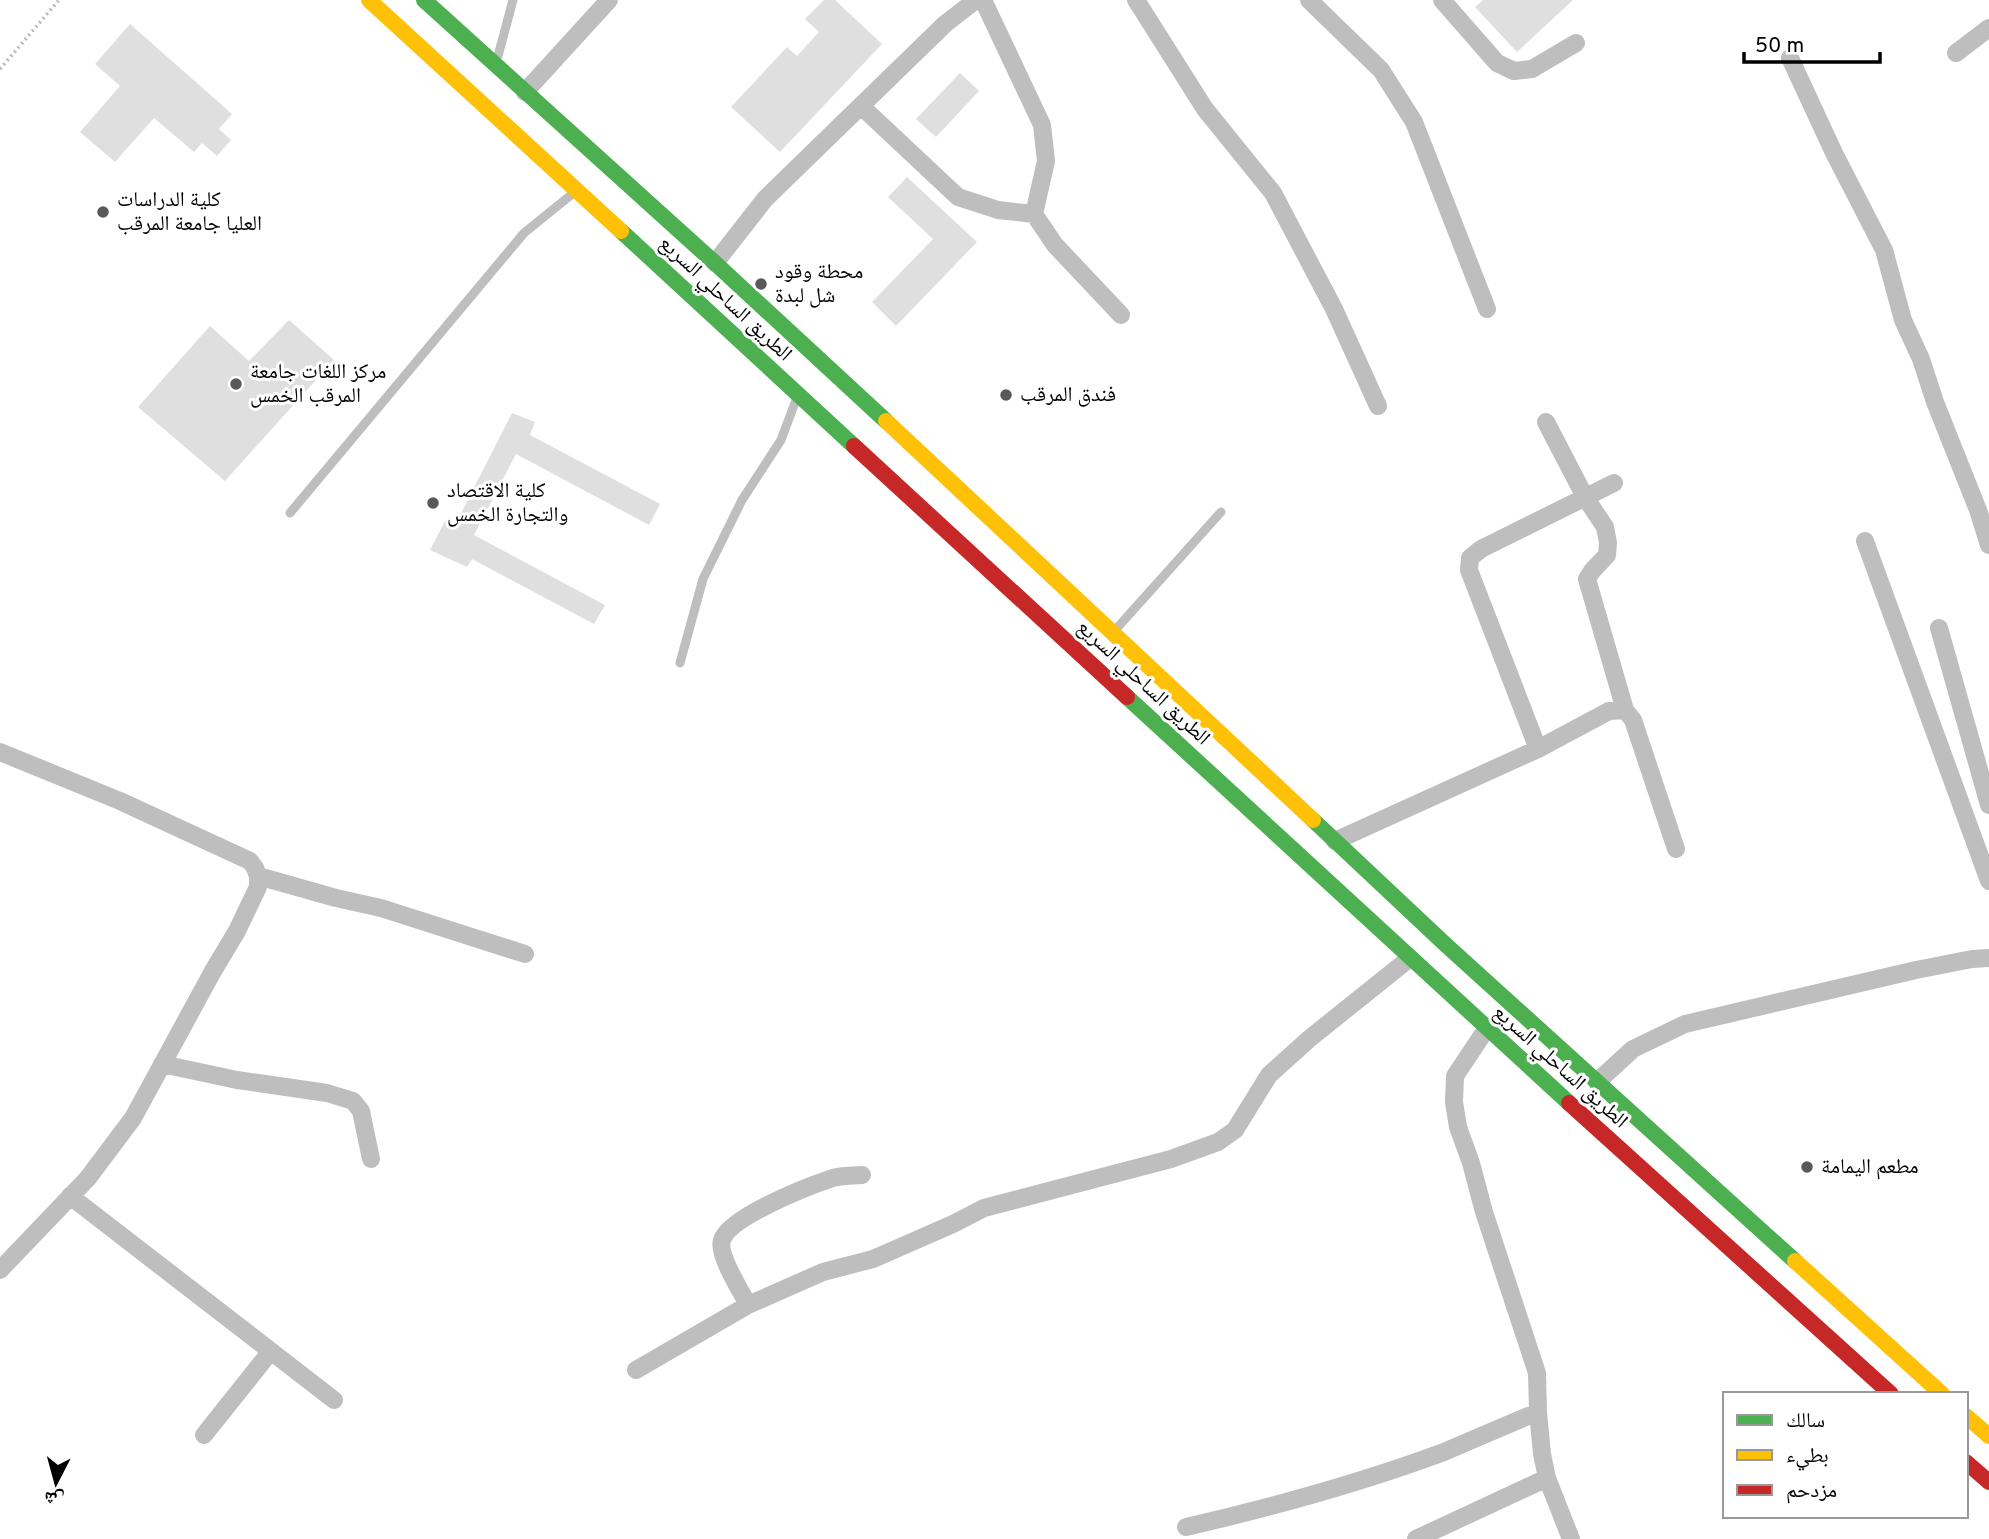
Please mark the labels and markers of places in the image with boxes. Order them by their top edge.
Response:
place label: كلية الدراسات العليا جامعة المرقب [117,187,262,238]
marker: كلية الدراسات العليا جامعة المرقب [95,204,111,220]
place label: محطة وقود شل لبدة [775,259,863,310]
marker: محطة وقود شل لبدة [753,276,769,292]
place label: مركز اللغات جامعة المرقب الخمس [250,359,386,410]
marker: مركز اللغات جامعة المرقب الخمس [228,376,244,392]
place label: فندق المرقب [1020,382,1116,409]
marker: فندق المرقب [998,387,1014,403]
place label: كلية الاقتصاد والتجارة الخمس [447,478,568,529]
marker: كلية الاقتصاد والتجارة الخمس [425,495,441,511]
place label: مطعم اليمامة [1821,1154,1919,1181]
marker: مطعم اليمامة [1799,1159,1815,1175]

